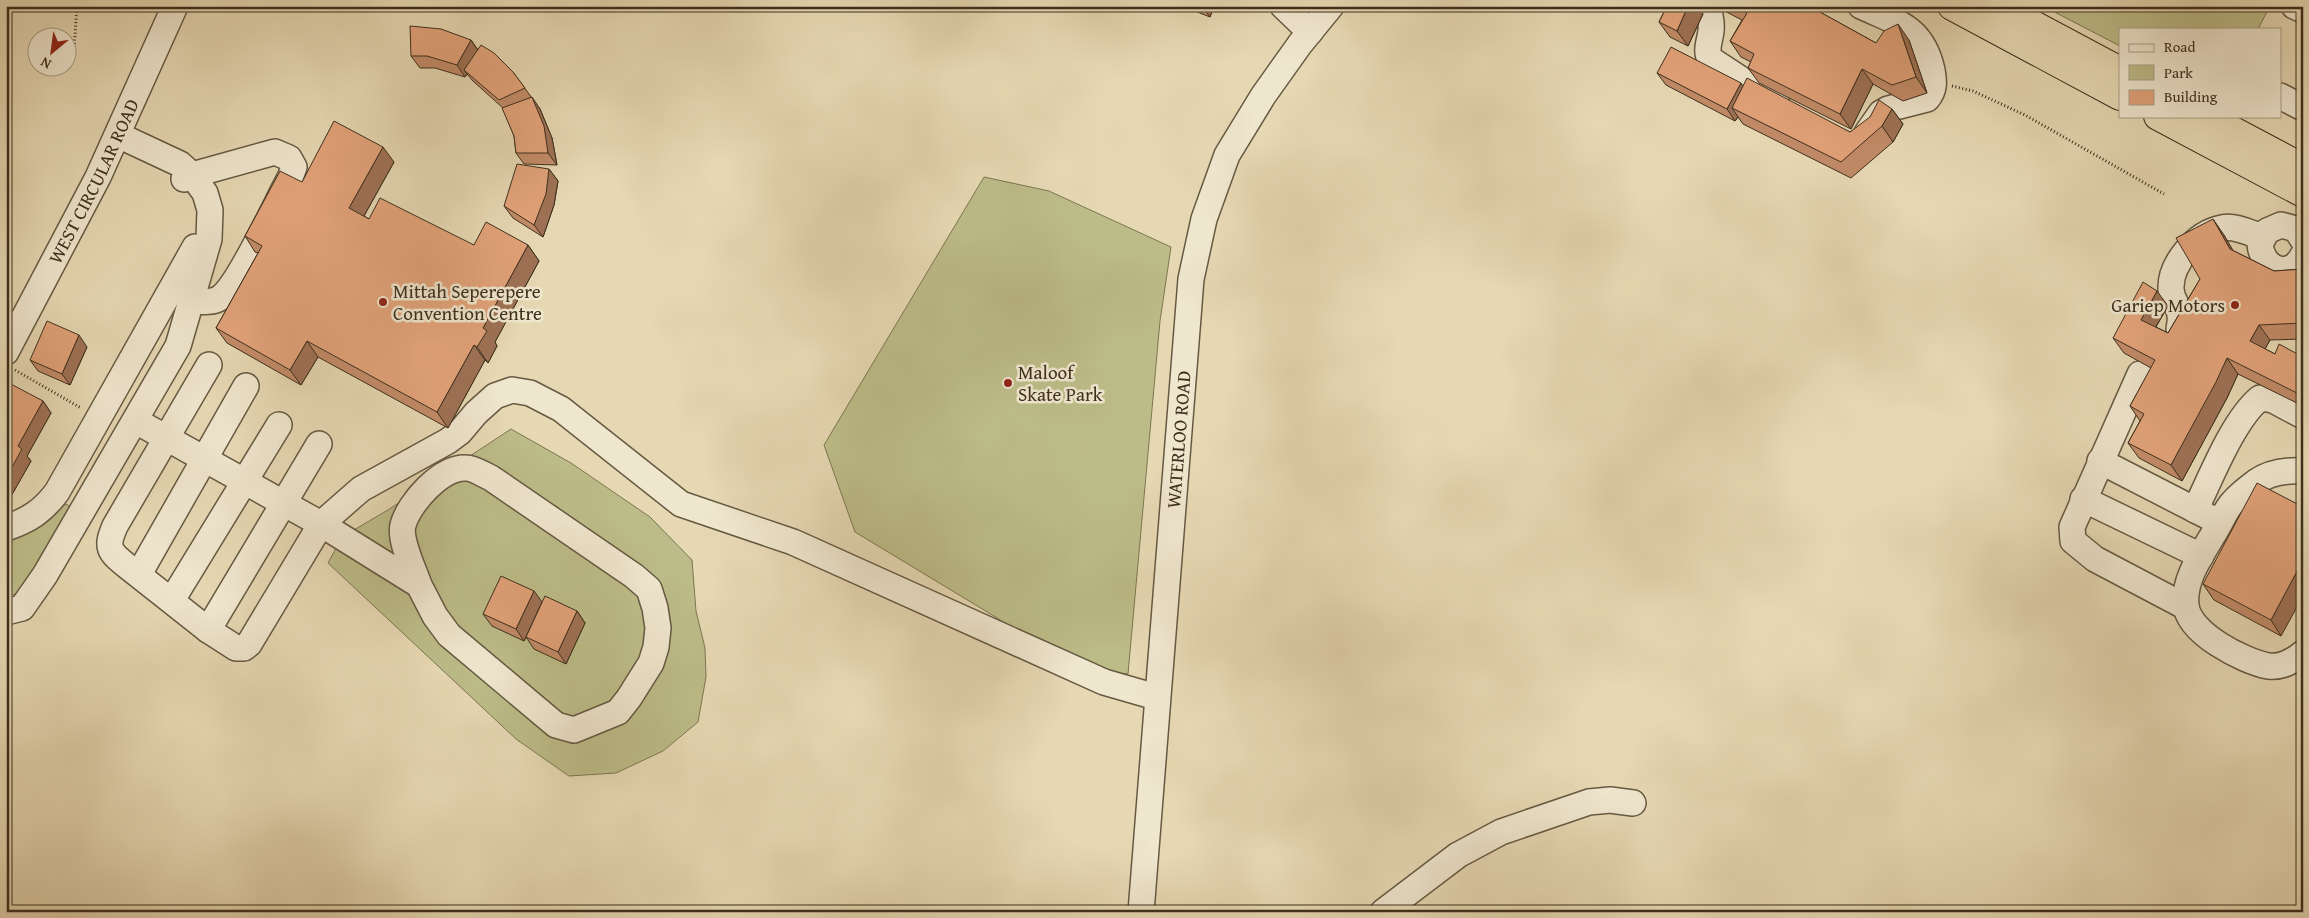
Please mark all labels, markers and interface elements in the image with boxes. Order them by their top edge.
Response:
north arrow [28,28,78,78]
legend [2119,28,2282,118]
text: Road [2164,36,2195,57]
text: N [36,52,55,74]
text: Park [2164,62,2193,83]
text: Building [2164,86,2218,107]
street label: WEST CIRCULAR ROAD [41,94,146,269]
place label: Mittah Seperepere Convention Centre [393,277,542,327]
place label: Gariep Motors [2111,291,2225,319]
marker: Mittah Seperepere Convention Centre [377,296,389,308]
marker: Gariep Motors [2229,299,2241,311]
place label: Maloof Skate Park [1018,358,1103,408]
street label: WATERLOO ROAD [1159,370,1198,509]
marker: Maloof Skate Park [1002,377,1014,389]

